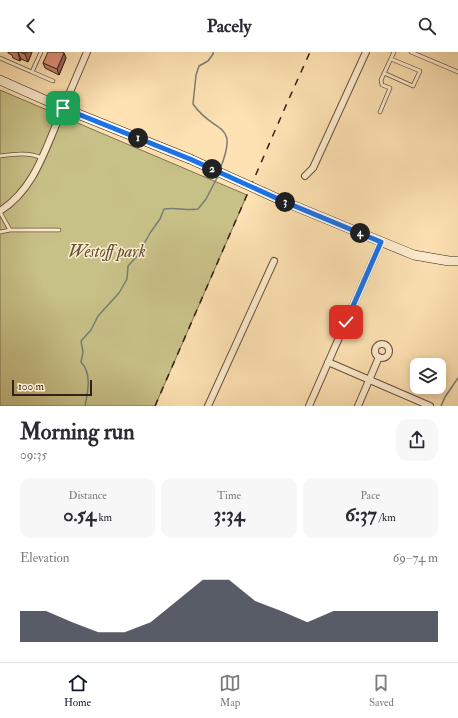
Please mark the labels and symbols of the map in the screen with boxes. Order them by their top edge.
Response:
pin [46,91,80,125]
pin: 1 [128,128,148,148]
pin: 2 [202,159,222,179]
pin: 3 [275,192,295,212]
pin: 4 [350,223,370,243]
park label: Westoff park [68,241,146,262]
pin [329,305,363,339]
scale bar [12,378,92,397]

